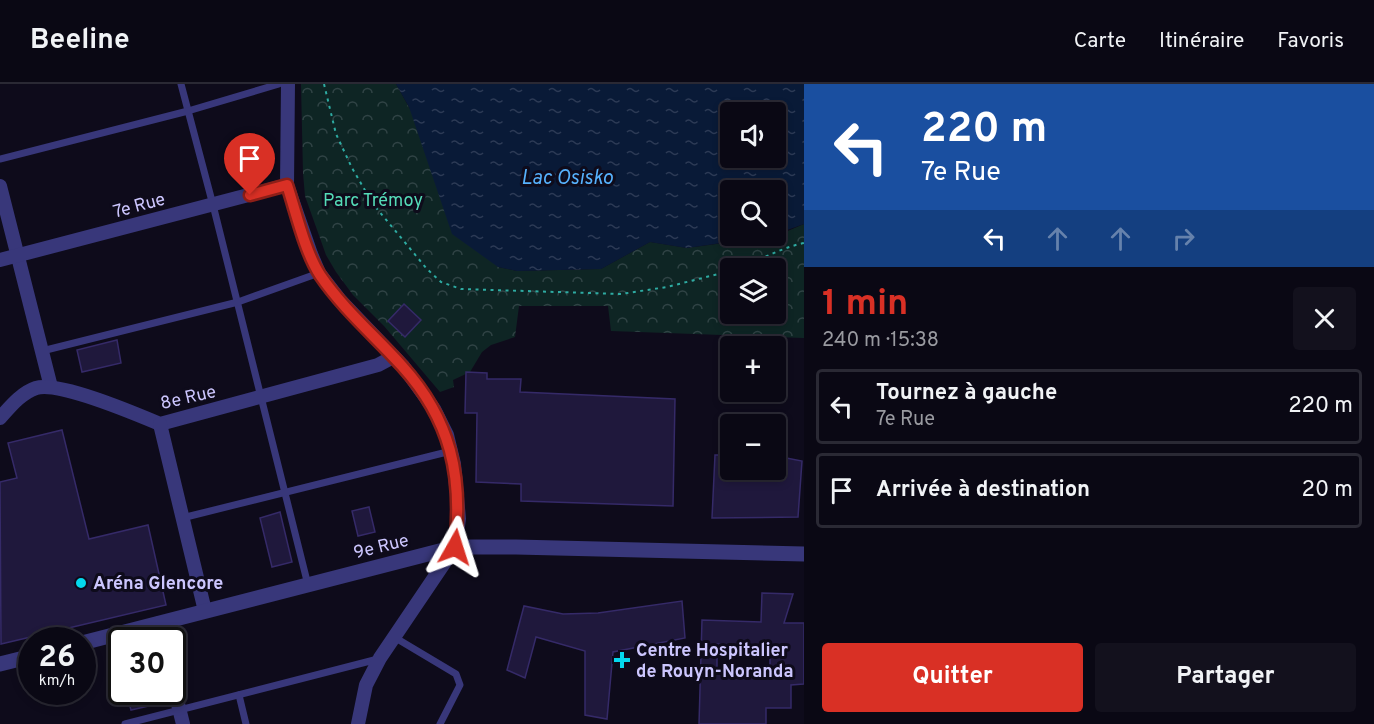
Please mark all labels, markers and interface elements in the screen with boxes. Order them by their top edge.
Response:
text: Beeline [30,23,130,59]
text: Carte [1074,28,1126,55]
text: Itinéraire [1159,28,1244,55]
text: Favoris [1277,28,1344,55]
map controls [720,102,786,480]
button: sound [720,102,786,168]
text: 220 m [921,104,1047,157]
icon: left [822,108,900,186]
pin [224,133,275,195]
icon: arrive [233,142,266,175]
text: 7e Rue [921,156,1001,190]
water label: Lac Osisko [521,166,613,192]
button: search [720,180,786,246]
street label: 7e Rue [111,188,168,224]
park label: Parc Trémoy [323,190,423,213]
icon: left [978,222,1011,255]
icon: ahead [1041,222,1074,255]
icon: ahead [1104,222,1137,255]
icon: right [1167,222,1200,255]
button: layers [720,258,786,324]
text: 1 min [822,282,908,328]
button: close [1293,287,1356,350]
text: 240 m · 15:38 [822,328,939,354]
button: + [720,336,786,402]
text: Tournez à gauche [876,380,1057,407]
street label: 8e Rue [158,381,218,416]
icon: left [825,390,858,423]
text: 220 m [1288,393,1353,420]
text: 7e Rue [876,407,935,433]
button: − [720,414,786,480]
icon: arrive [825,474,858,507]
text: Arrivée à destination [876,477,1090,504]
text: 20 m [1302,477,1353,504]
position arrow [423,515,487,579]
street label: 9e Rue [351,530,411,565]
place label: Aréna Glencore [93,573,223,596]
marker: Aréna Glencore [74,576,88,590]
speed limit sign: 30 [108,627,186,705]
text: 26 [39,640,75,677]
place label: Centre Hospitalier de Rouyn-Noranda [636,640,793,684]
button: Quitter [822,643,1083,712]
button: Partager [1095,643,1356,712]
marker: Centre Hospitalier de Rouyn-Noranda [613,651,631,669]
text: km/h [39,672,75,691]

